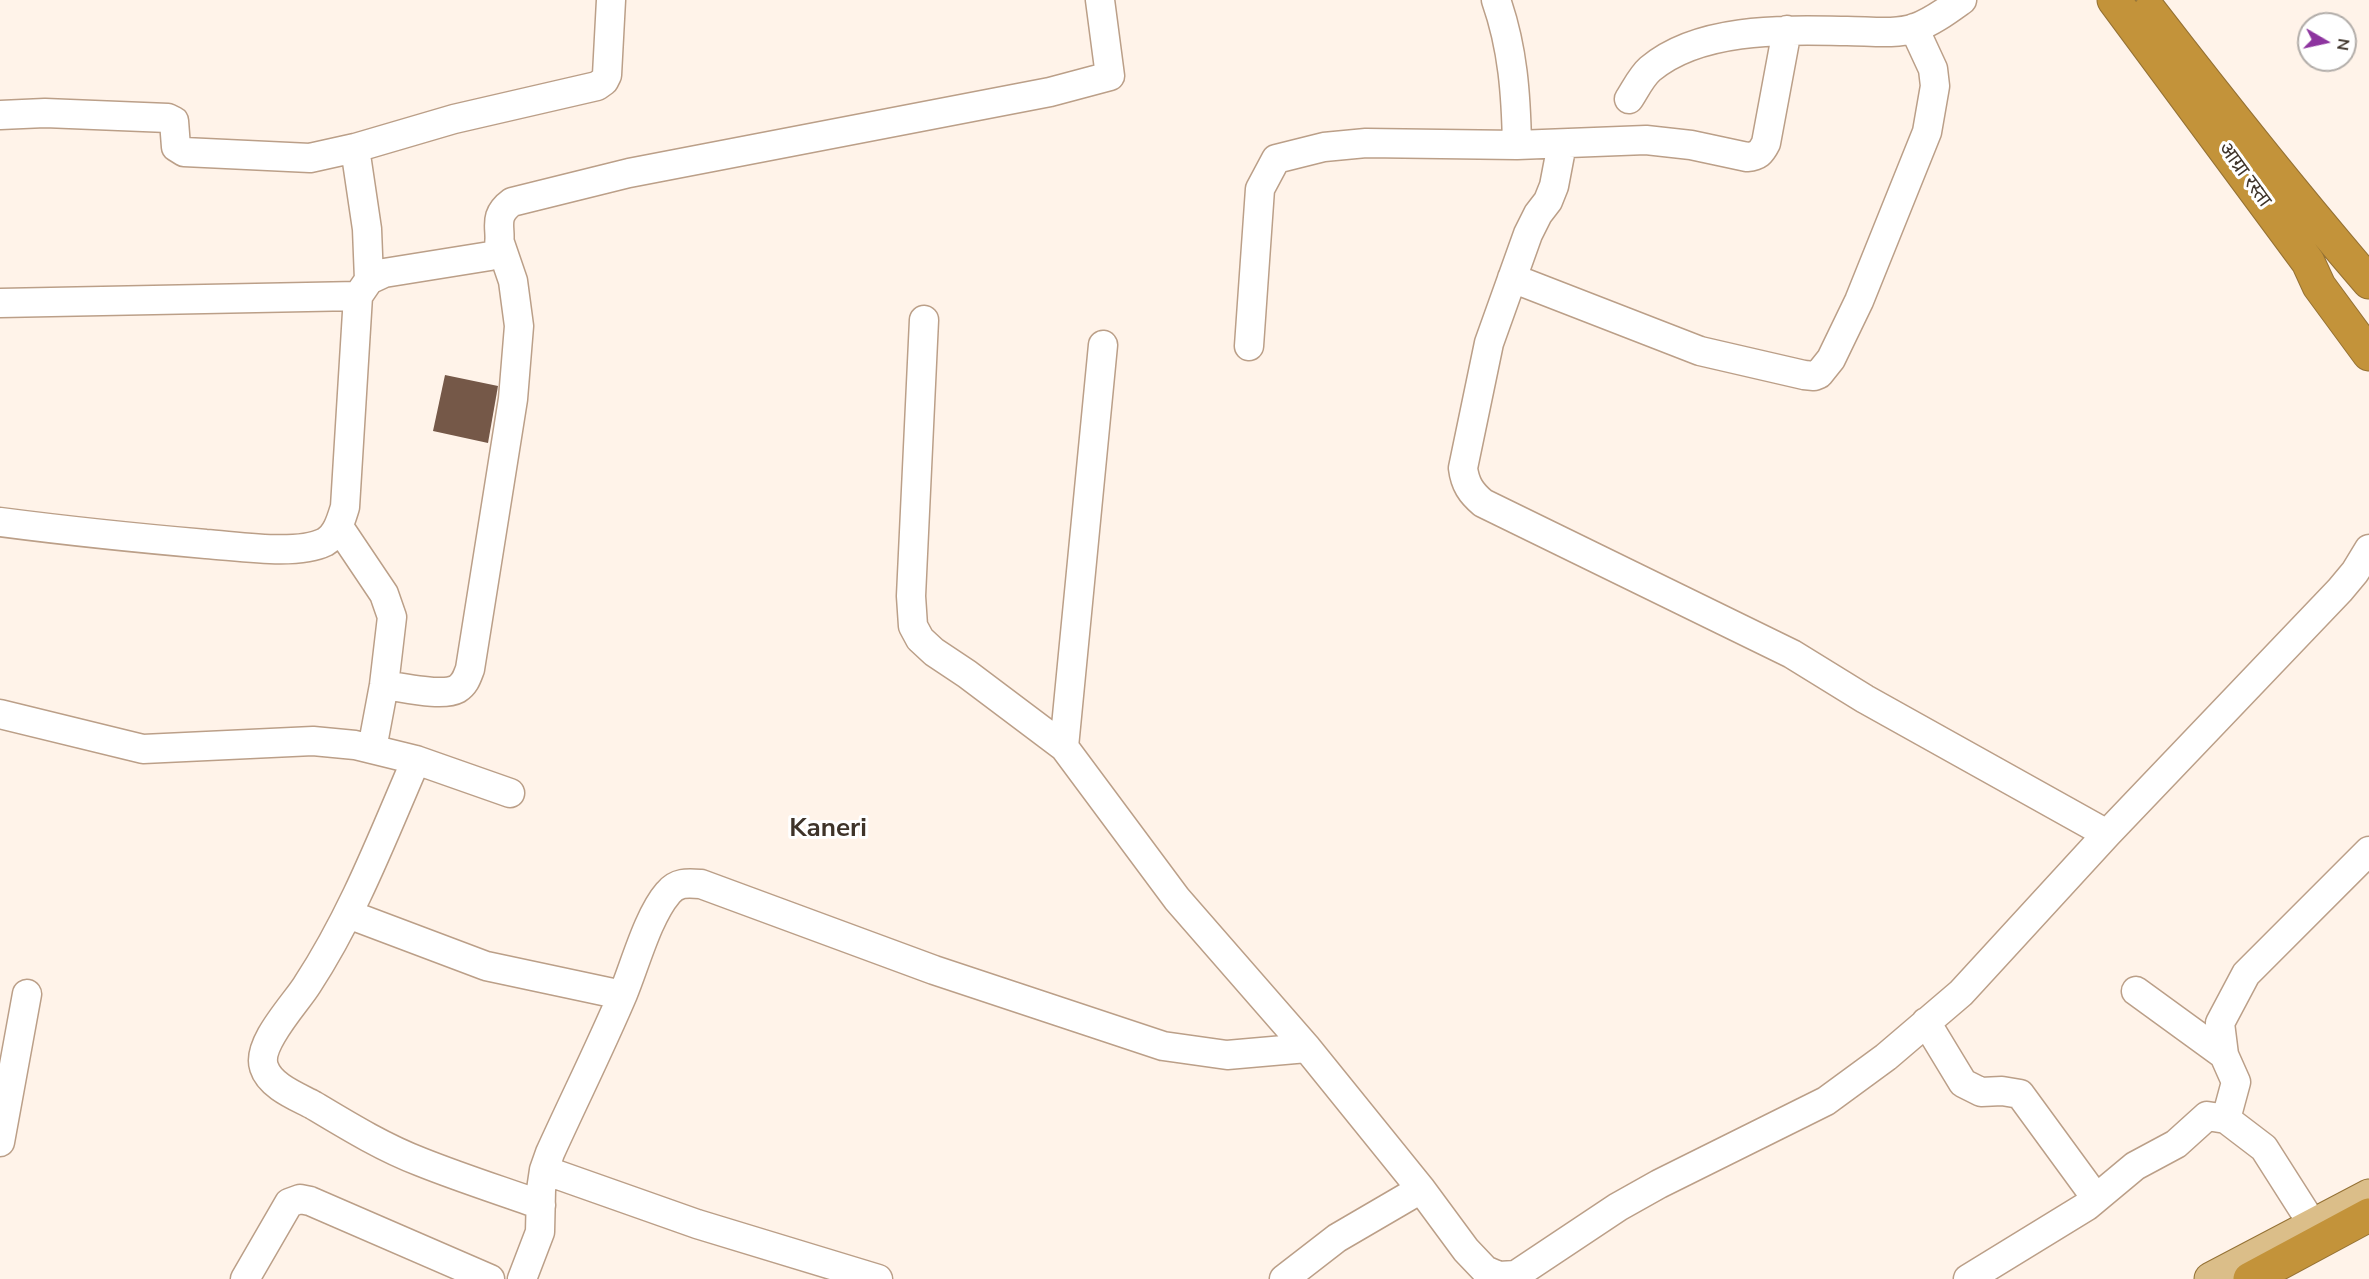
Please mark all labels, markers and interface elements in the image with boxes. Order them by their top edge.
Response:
north arrow [2297,12,2357,72]
text: N [2331,37,2355,52]
street label: आग्रा रस्ता [2212,138,2276,212]
district label: Kaneri [789,814,867,846]

